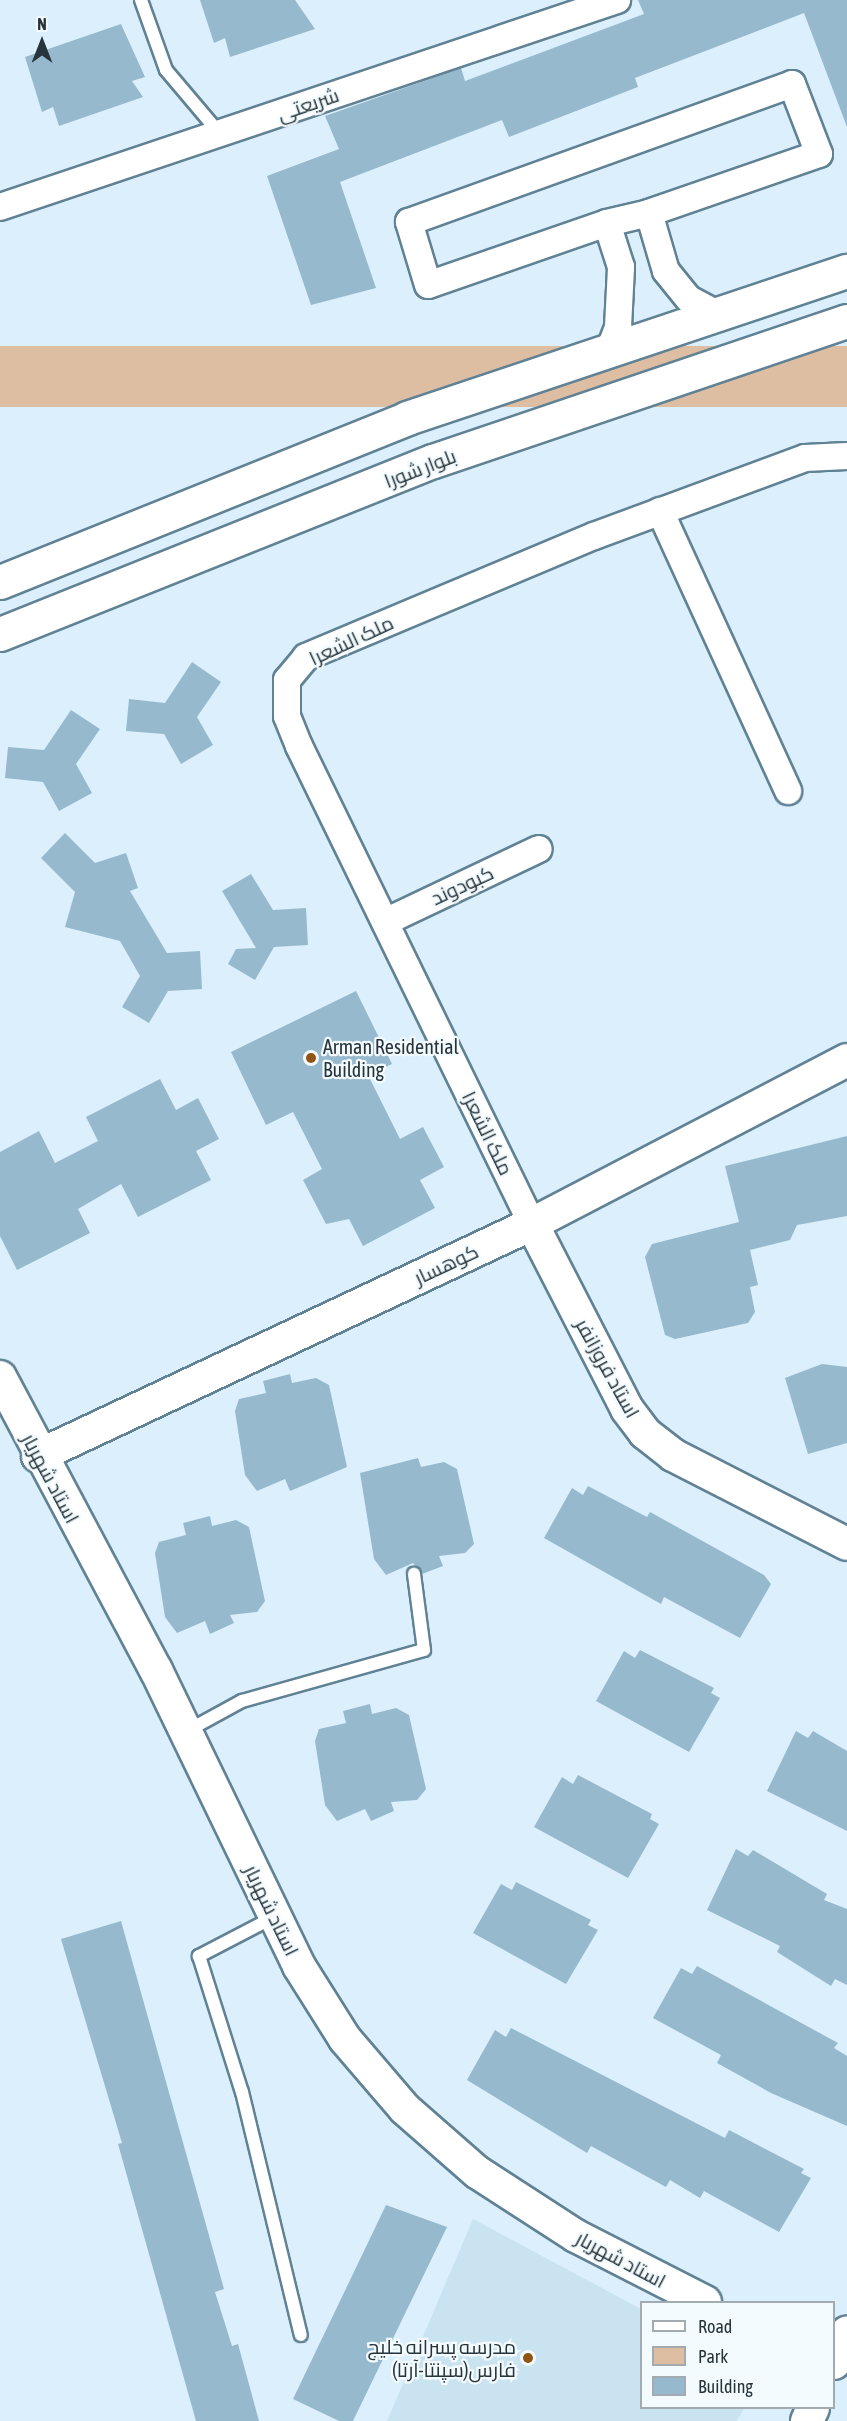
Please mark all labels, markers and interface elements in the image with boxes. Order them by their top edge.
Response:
north arrow [12,12,72,72]
text: N [37,15,47,33]
street label: شریعتی [274,82,342,126]
street label: بلوار شورا [381,443,459,493]
street label: ملک الشعرا [305,610,397,670]
street label: کبودوند [427,860,497,910]
place label: Arman Residential Building [323,1034,459,1081]
marker: Arman Residential Building [304,1051,318,1065]
street label: ملک الشعرا [457,1087,519,1179]
street label: کوهسار [410,1239,482,1289]
street label: استاد فروزانفر [571,1314,645,1422]
street label: استاد شهریار [17,1429,85,1527]
street label: استاد شهریار [240,1861,304,1959]
street label: استاد شهریار [572,2225,670,2293]
legend [640,2301,835,2409]
text: Road [698,2316,732,2337]
place label: مدرسه پسرانه خلیج فارس(سپنتا-آرتا) [367,2334,516,2381]
text: Park [698,2346,728,2367]
marker: مدرسه پسرانه خلیج فارس(سپنتا-آرتا) [521,2351,535,2365]
text: Building [698,2376,753,2397]

